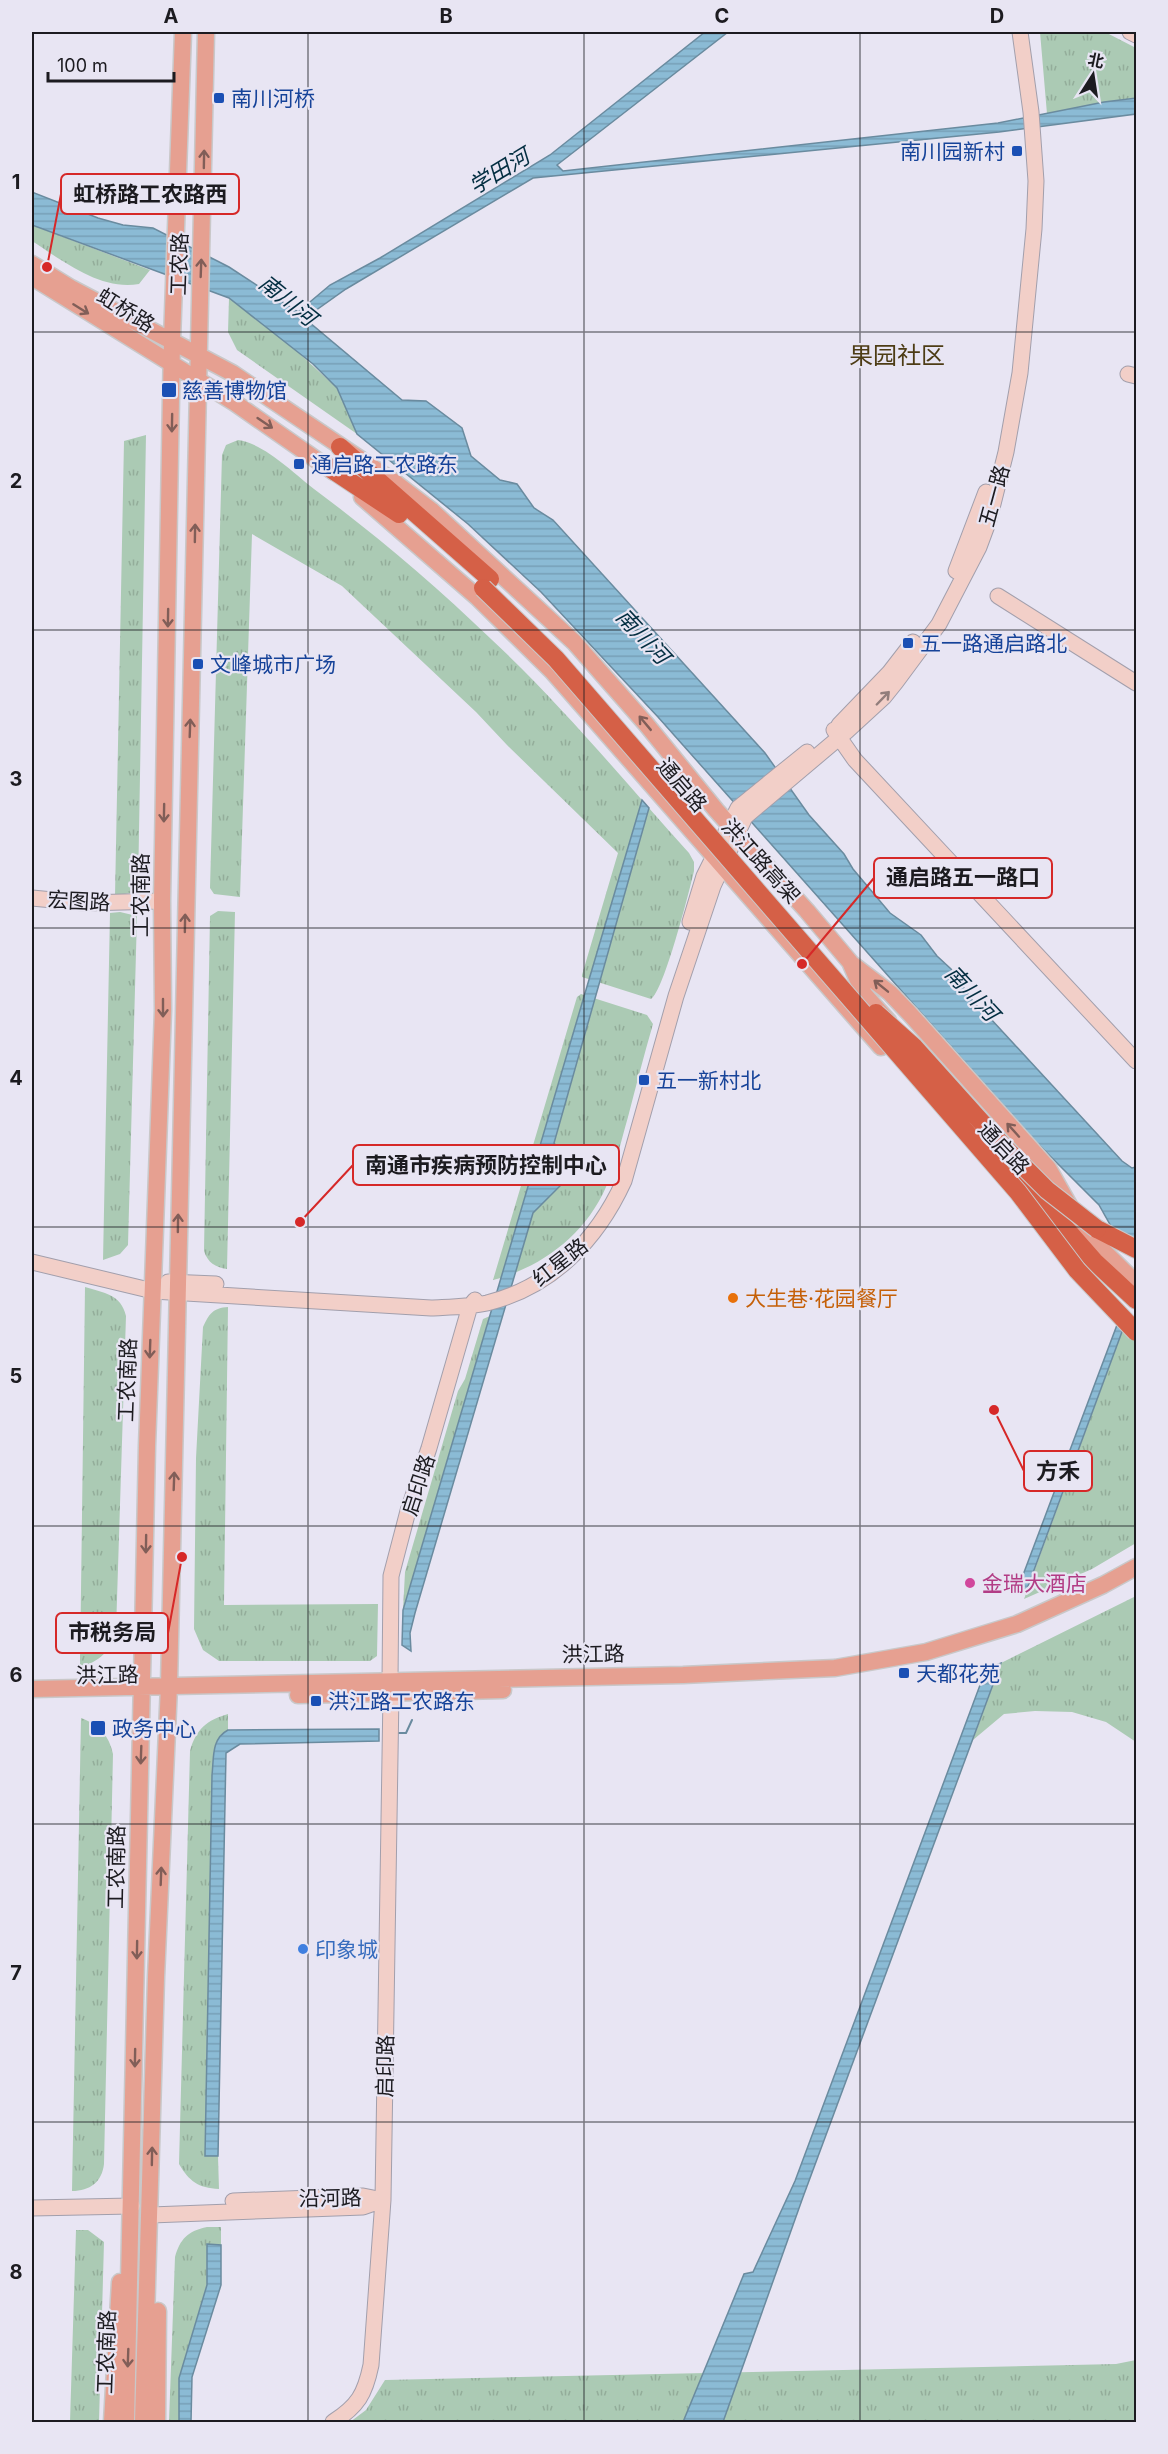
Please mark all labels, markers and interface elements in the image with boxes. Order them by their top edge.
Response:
text: A [164,4,179,28]
text: B [439,4,453,28]
text: C [715,4,729,28]
text: D [990,4,1004,28]
scale bar [48,45,174,83]
north arrow [1063,45,1123,105]
text: 北 [1086,49,1106,72]
text: 100 m [57,55,108,76]
place label: 南川河桥 [231,86,315,111]
marker: 南川河桥 [212,91,226,105]
place label: 南川园新村 [900,139,1005,164]
water label: 学田河 [464,141,537,199]
marker: 南川园新村 [1010,144,1024,158]
one-way arrow [198,149,210,169]
text: 1 [12,170,20,194]
callout: 虹桥路工农路西 [61,174,239,214]
text: 虹桥路工农路西 [73,181,227,207]
street label: 工农路 [165,232,193,296]
one-way arrow [196,258,207,278]
water label: 南川河 [254,269,325,333]
street label: 虹桥路 [93,283,159,337]
one-way arrow [72,303,89,315]
district label: 果园社区 [849,341,945,370]
place label: 慈善博物馆 [182,378,287,403]
marker: 慈善博物馆 [160,381,178,399]
one-way arrow [166,412,178,432]
one-way arrow [256,417,273,429]
place label: 通启路工农路东 [311,452,458,477]
marker: 通启路工农路东 [292,457,306,471]
street label: 五一路 [974,462,1014,530]
text: 2 [10,469,22,493]
one-way arrow [189,524,200,544]
water label: 南川河 [611,603,678,672]
one-way arrow [162,607,174,627]
place label: 五一路通启路北 [920,631,1067,656]
marker: 五一路通启路北 [901,636,915,650]
place label: 文峰城市广场 [210,652,336,677]
marker: 文峰城市广场 [191,657,205,671]
one-way arrow [875,690,890,705]
one-way arrow [638,716,652,731]
one-way arrow [184,719,196,739]
street label: 通启路 [652,753,712,817]
text: 3 [10,767,22,791]
one-way arrow [158,802,170,822]
street label: 洪江路高架 [717,814,805,908]
street label: 工农南路 [128,853,153,937]
callout: 通启路五一路口 [874,858,1052,898]
text: 通启路五一路口 [886,864,1040,890]
street label: 宏图路 [47,887,111,915]
one-way arrow [179,914,190,934]
water label: 南川河 [940,960,1007,1029]
one-way arrow [874,980,890,993]
one-way arrow [157,997,169,1017]
text: 4 [9,1066,23,1090]
place label: 五一新村北 [656,1068,761,1093]
marker: 五一新村北 [637,1073,651,1087]
street label: 通启路 [973,1116,1035,1180]
one-way arrow [1006,1123,1020,1138]
callout: 南通市疾病预防控制中心 [353,1145,619,1185]
text: 南通市疾病预防控制中心 [365,1152,607,1178]
one-way arrow [172,1214,184,1234]
street label: 红星路 [527,1233,593,1291]
place label: 大生巷·花园餐厅 [745,1286,898,1311]
marker: 大生巷·花园餐厅 [726,1291,740,1305]
street label: 工农南路 [113,1338,141,1422]
one-way arrow [145,1339,156,1359]
text: 5 [10,1364,22,1388]
street label: 启印路 [396,1451,440,1519]
callout: 方禾 [1024,1451,1092,1491]
text: 方禾 [1036,1458,1080,1484]
one-way arrow [168,1471,179,1491]
one-way arrow [140,1534,152,1554]
place label: 金瑞大酒店 [982,1571,1087,1596]
marker: 金瑞大酒店 [963,1576,977,1590]
callout: 市税务局 [56,1613,168,1653]
text: 市税务局 [68,1619,156,1645]
street label: 洪江路 [561,1641,625,1667]
place label: 天都花苑 [916,1661,1000,1686]
street label: 洪江路 [75,1662,139,1688]
text: 6 [10,1663,23,1687]
marker: 天都花苑 [897,1666,911,1680]
place label: 洪江路工农路东 [328,1689,475,1714]
marker: 洪江路工农路东 [309,1694,323,1708]
place label: 政务中心 [112,1716,196,1741]
marker: 政务中心 [89,1719,107,1737]
one-way arrow [135,1744,147,1764]
street label: 工农南路 [103,1825,129,1909]
one-way arrow [155,1867,166,1887]
place label: 印象城 [315,1937,378,1962]
one-way arrow [131,1939,143,1959]
marker: 印象城 [296,1942,310,1956]
text: 7 [10,1961,22,1985]
street label: 启印路 [372,2034,398,2098]
one-way arrow [129,2048,141,2068]
one-way arrow [147,2147,158,2167]
street label: 沿河路 [298,2185,362,2211]
text: 8 [9,2260,23,2284]
street label: 工农南路 [92,2310,120,2394]
one-way arrow [122,2348,134,2368]

